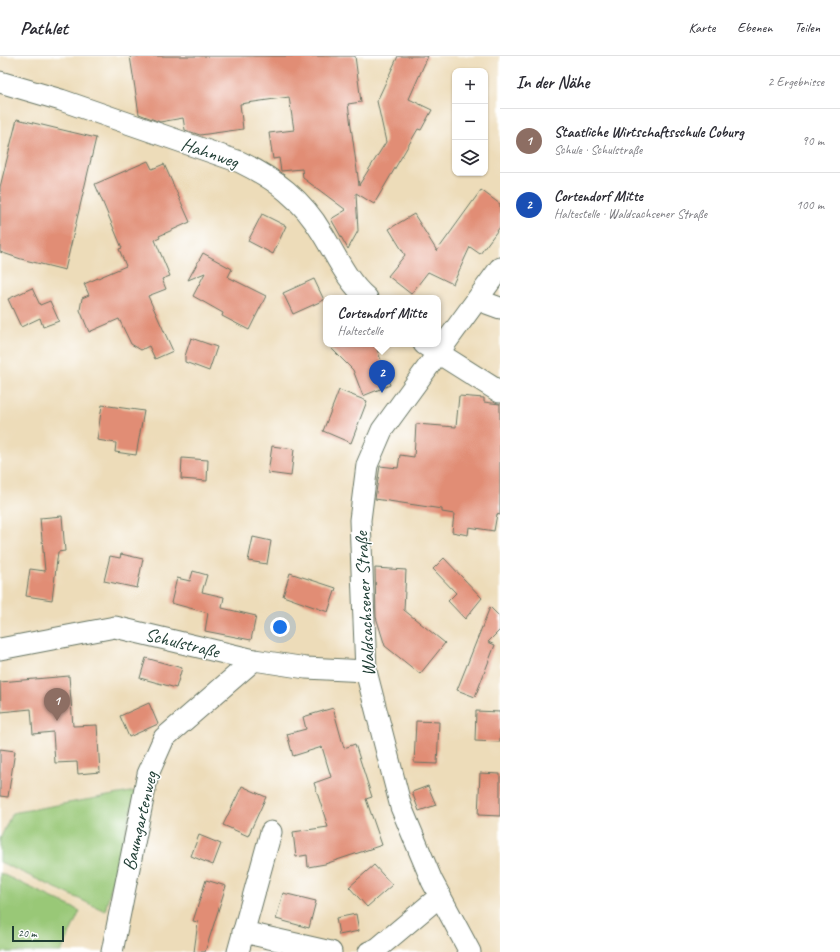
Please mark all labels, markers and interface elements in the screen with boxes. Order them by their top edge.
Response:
text: Pathlet [20,16,68,40]
text: Karte [688,19,715,36]
text: Ebenen [737,19,772,36]
text: Teilen [794,19,820,36]
map controls [452,68,488,176]
button: + [452,68,488,104]
text: In der Nähe [516,72,589,93]
text: 2 Ergebnisse [768,74,824,90]
button: − [452,104,488,140]
text: Staatliche Wirtschaftsschule Coburg [554,123,744,142]
street label: Hahnweg [178,132,243,174]
text: 1 [526,133,532,149]
text: 90 m [802,133,824,149]
button: layers [452,140,488,176]
text: Schule · Schulstraße [554,142,642,158]
text: Cortendorf Mitte [554,187,643,206]
text: 2 [526,197,532,213]
text: 100 m [796,197,824,213]
text: Haltestelle · Waldsachsener Straße [554,206,707,222]
popup [323,295,441,347]
text: Cortendorf Mitte [338,304,426,323]
text: Haltestelle [338,323,383,339]
pin: 2 [369,360,395,393]
street label: Waldsachsener Straße [349,529,381,677]
your location [270,617,290,637]
street label: Schulstraße [142,622,223,664]
pin: 1 [44,688,70,721]
street label: Baumgartenweg [117,768,163,873]
scale bar [12,924,64,943]
text: 20 m [18,926,37,940]

